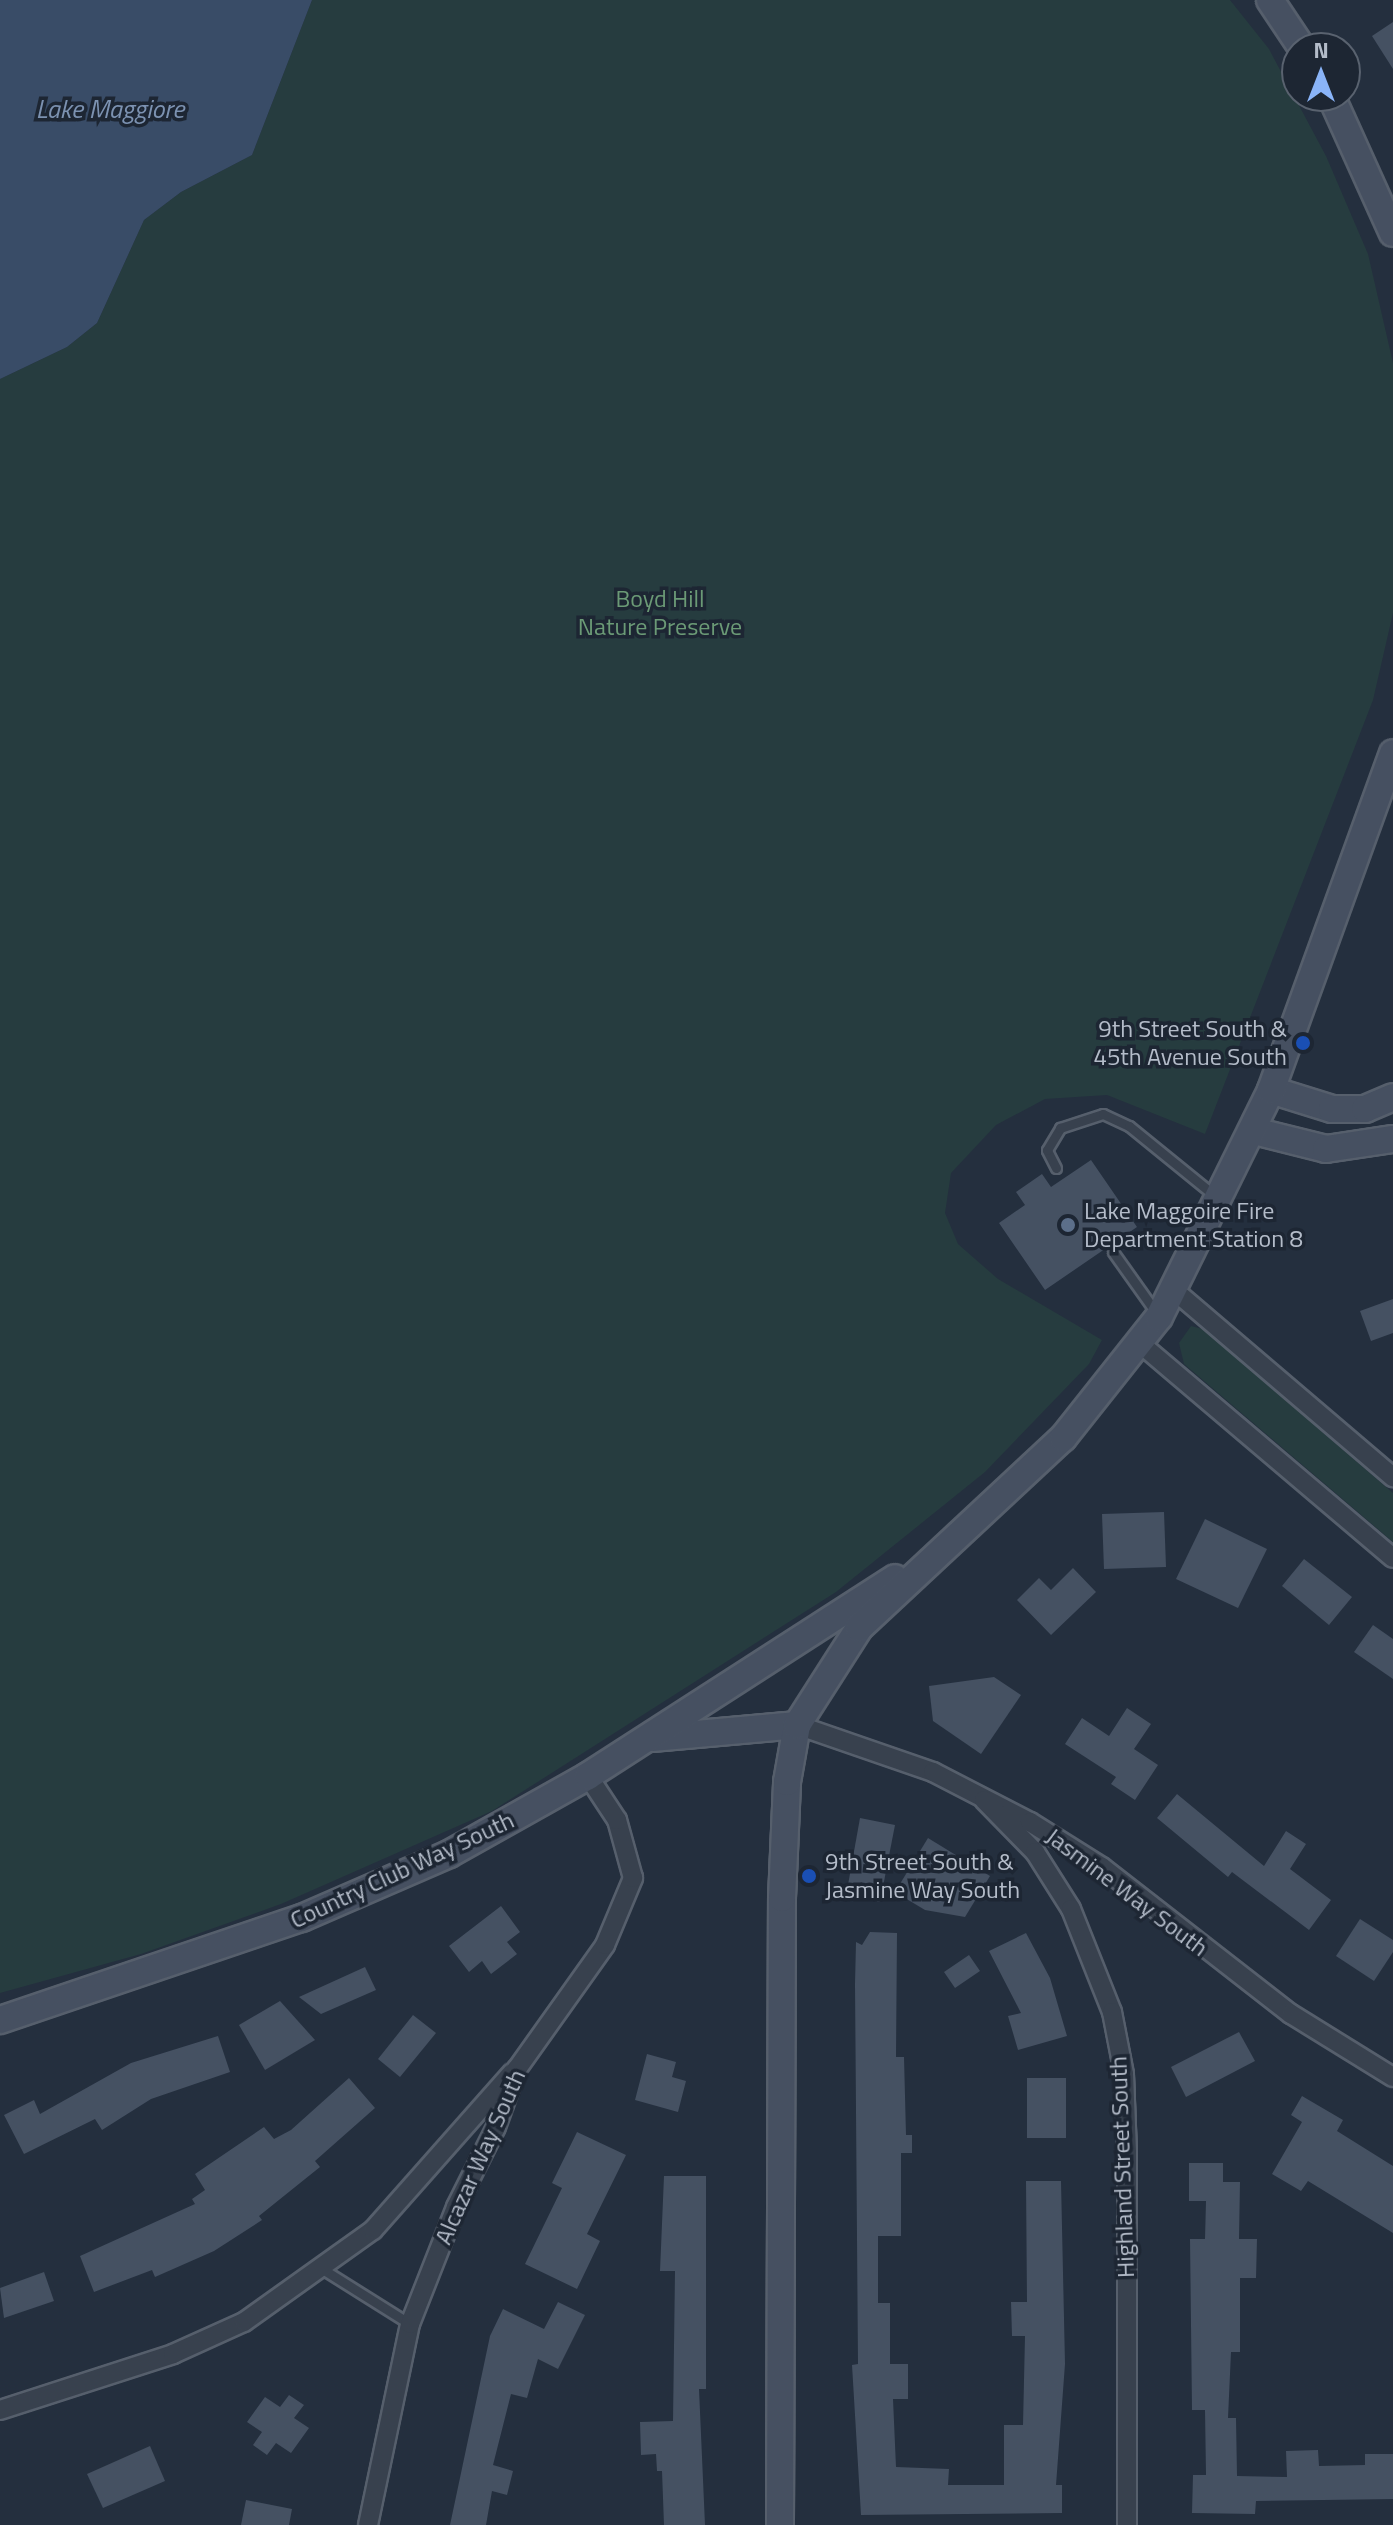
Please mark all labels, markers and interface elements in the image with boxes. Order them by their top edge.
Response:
north arrow [1281,32,1361,112]
text: N [1313,33,1329,67]
water label: Lake Maggiore [36,93,184,125]
park label: Boyd Hill Nature Preserve [578,585,742,641]
place label: 9th Street South & 45th Avenue South [1093,1015,1287,1071]
marker: 9th Street South & 45th Avenue South [1294,1034,1312,1052]
place label: Lake Maggoire Fire Department Station 8 [1084,1197,1303,1253]
marker: Lake Maggoire Fire Department Station 8 [1059,1216,1077,1234]
street label: Country Club Way South [286,1806,518,1934]
street label: Jasmine Way South [1040,1822,1214,1962]
place label: 9th Street South & Jasmine Way South [825,1848,1020,1904]
marker: 9th Street South & Jasmine Way South [800,1867,818,1885]
street label: Highland Street South [1104,2056,1140,2278]
street label: Alcazar Way South [429,2065,531,2249]

